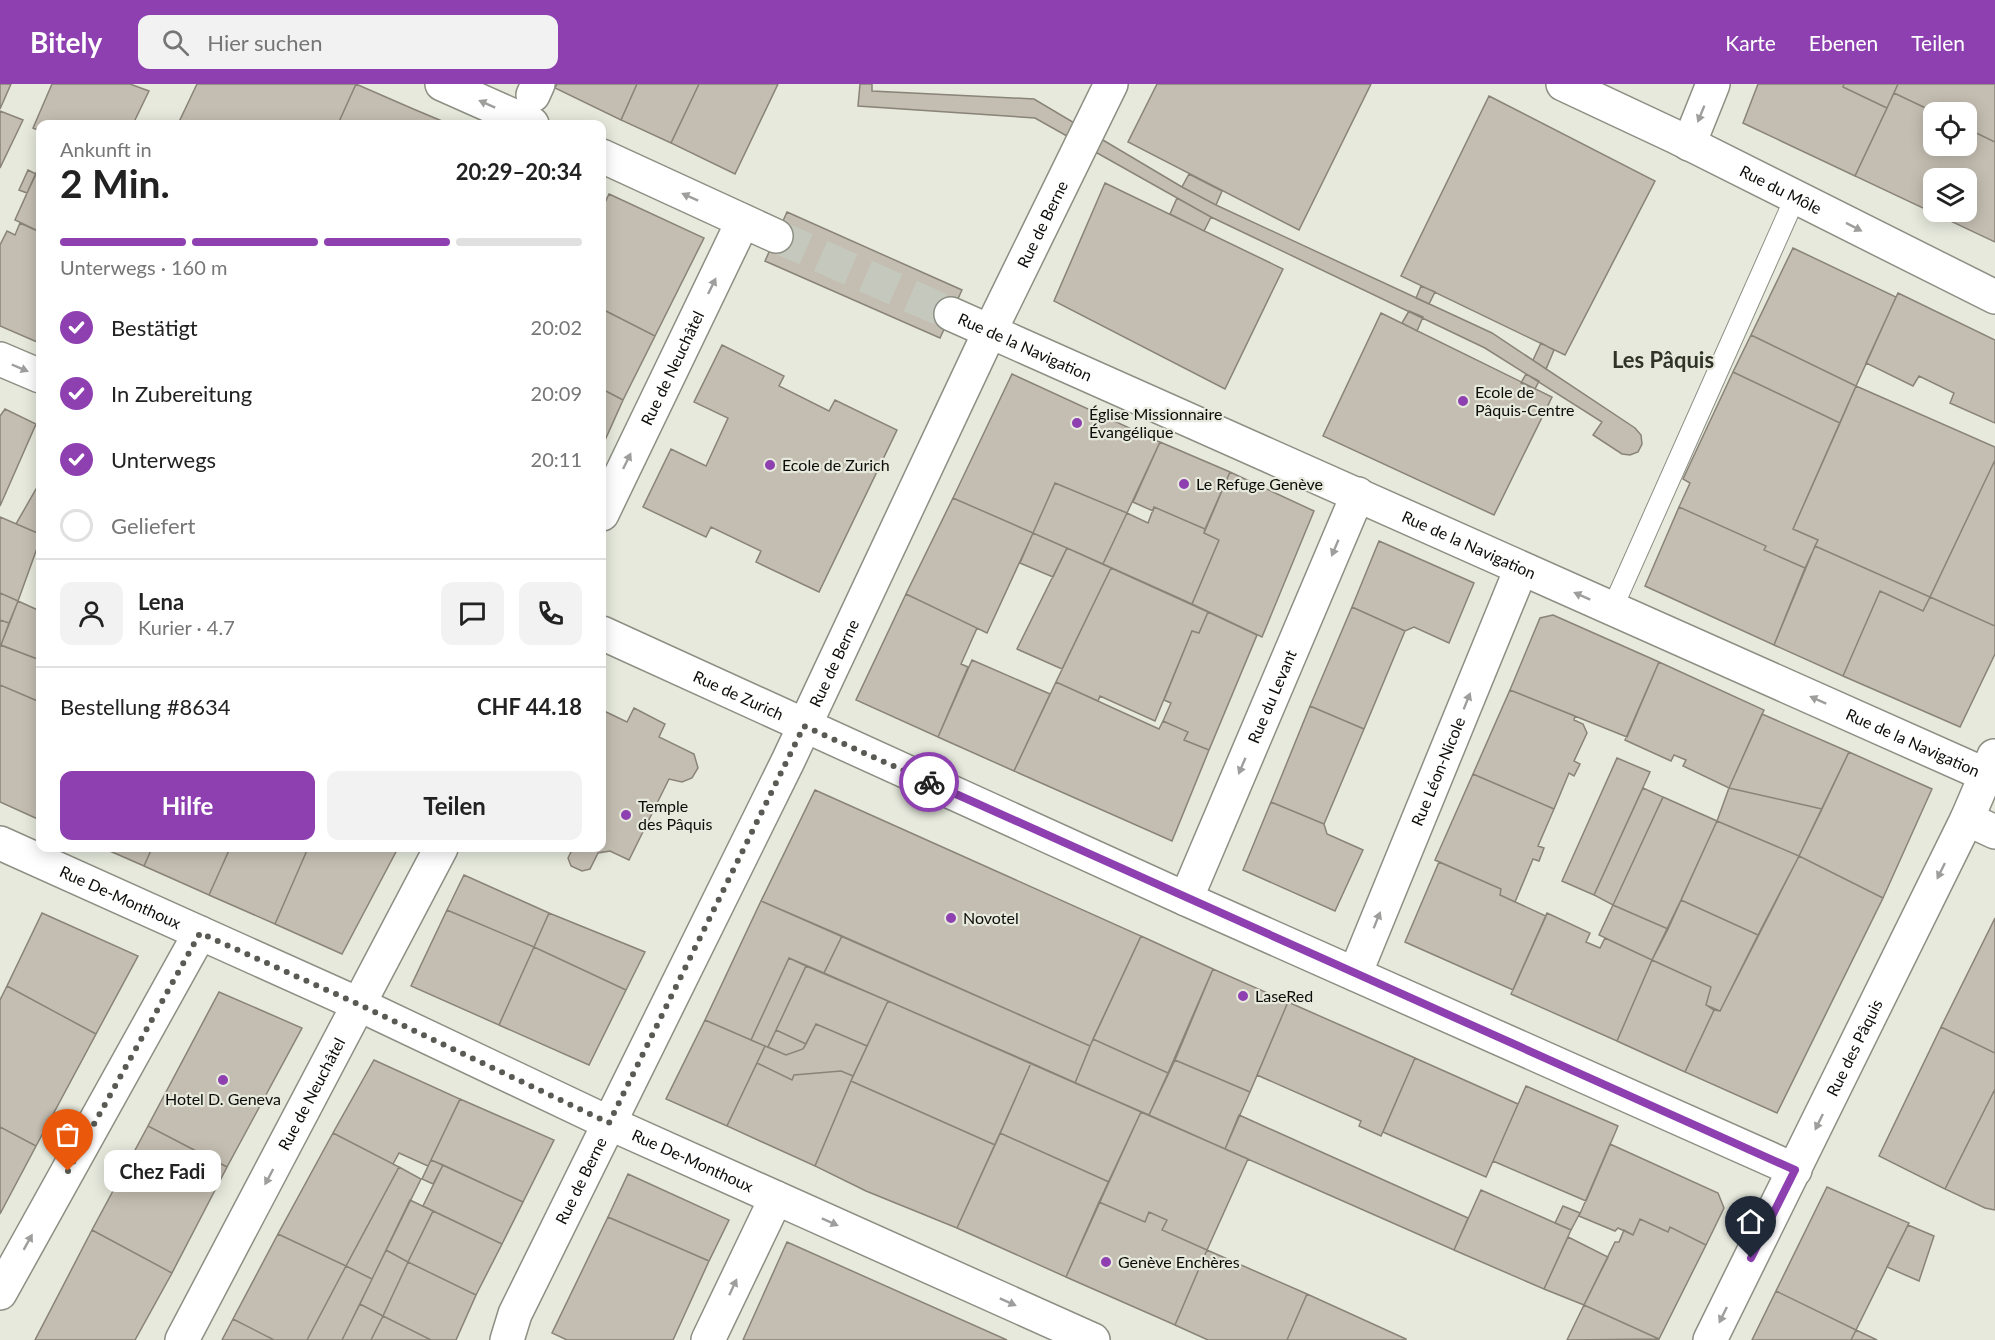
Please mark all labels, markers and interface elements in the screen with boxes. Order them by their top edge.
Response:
search box [138,15,558,69]
text: Bitely [30,25,102,59]
icon: search [159,26,192,59]
text: Hier suchen [207,29,322,56]
text: Karte [1725,30,1776,55]
text: Ebenen [1809,30,1878,55]
text: Teilen [1911,30,1965,55]
one-way arrow [478,100,495,109]
map controls [1923,102,1977,222]
button: locate [1923,102,1977,156]
one-way arrow [1696,105,1705,123]
text: Ankunft in [60,137,152,161]
text: 20:29–20:34 [456,158,582,185]
text: 2 Min. [60,160,170,206]
street label: Rue du Môle [1737,161,1825,218]
button: layers [1923,168,1977,222]
street label: Rue de Berne [1013,177,1071,271]
one-way arrow [682,192,699,201]
one-way arrow [1846,222,1863,232]
text: Unterwegs · 160 m [60,255,227,279]
one-way arrow [707,277,717,294]
street label: Rue de Neuchâtel [636,308,707,428]
street label: Rue de la Navigation [955,308,1095,385]
icon: check [60,311,93,344]
text: Bestätigt [111,314,198,341]
text: 20:02 [531,315,582,339]
district label: Les Pâquis [1612,346,1714,373]
one-way arrow [12,363,29,372]
icon: check [60,377,93,410]
text: In Zubereitung [111,380,252,407]
text: 20:09 [531,381,582,405]
place label: Ecole de Pâquis-Centre [1475,382,1574,419]
marker: Ecole de Pâquis-Centre [1456,394,1470,408]
place label: Église Missionnaire Évangélique [1089,404,1222,441]
marker: Église Missionnaire Évangélique [1070,416,1084,430]
icon: check [60,443,93,476]
text: Unterwegs [111,446,216,473]
text: 20:11 [531,447,582,471]
one-way arrow [622,453,632,470]
place label: Ecole de Zurich [782,455,890,474]
marker: Ecole de Zurich [763,458,777,472]
place label: Le Refuge Genève [1196,474,1323,493]
marker: Le Refuge Genève [1177,477,1191,491]
street label: Rue de la Navigation [1399,506,1539,582]
text: Geliefert [111,512,195,539]
one-way arrow [1330,539,1340,557]
button: person [60,582,123,645]
button: chat [441,582,504,645]
button: phone [519,582,582,645]
text: Lena [138,588,184,615]
one-way arrow [1573,591,1590,600]
text: Kurier · 4.7 [138,615,235,639]
street label: Rue de Berne [805,616,862,710]
street label: Rue du Levant [1243,646,1300,746]
street label: Rue de Zurich [691,666,787,724]
one-way arrow [1463,692,1472,710]
text: Bestellung #8634 [60,693,230,720]
text: CHF 44.18 [477,693,582,720]
one-way arrow [1808,695,1826,705]
street label: Rue de la Navigation [1843,704,1983,780]
street label: Rue Léon-Nicole [1407,714,1468,828]
courier [899,752,959,812]
one-way arrow [1237,757,1246,775]
icon: bike [913,766,946,799]
button: Hilfe [60,771,315,840]
button: Teilen [327,771,582,840]
place label: Temple des Pâquis [638,796,712,833]
marker: Temple des Pâquis [619,808,633,822]
street label: Rue De-Monthoux [57,861,184,932]
one-way arrow [1937,863,1946,880]
place label: Novotel [963,908,1019,927]
marker: Novotel [944,911,958,925]
one-way arrow [1373,911,1382,929]
place label: LaseRed [1255,986,1313,1005]
marker: LaseRed [1236,989,1250,1003]
street label: Rue des Pâquis [1822,996,1886,1099]
street label: Rue de Neuchâtel [274,1034,348,1153]
marker: Hotel D. Geneva [216,1073,230,1087]
place label: Hotel D. Geneva [165,1089,281,1108]
pin [42,1109,93,1171]
one-way arrow [1814,1113,1824,1130]
icon: bag [51,1118,84,1151]
street label: Rue De-Monthoux [629,1125,756,1195]
street label: Rue de Berne [551,1134,610,1227]
callout: Chez Fadi [104,1150,221,1192]
text: Chez Fadi [120,1159,205,1183]
one-way arrow [264,1169,274,1186]
pin [1725,1196,1776,1258]
icon: home [1734,1205,1767,1238]
one-way arrow [821,1217,839,1227]
one-way arrow [23,1234,33,1251]
place label: Genève Enchères [1118,1252,1240,1271]
marker: Genève Enchères [1099,1255,1113,1269]
one-way arrow [729,1279,738,1296]
one-way arrow [999,1297,1016,1306]
one-way arrow [1718,1307,1727,1324]

